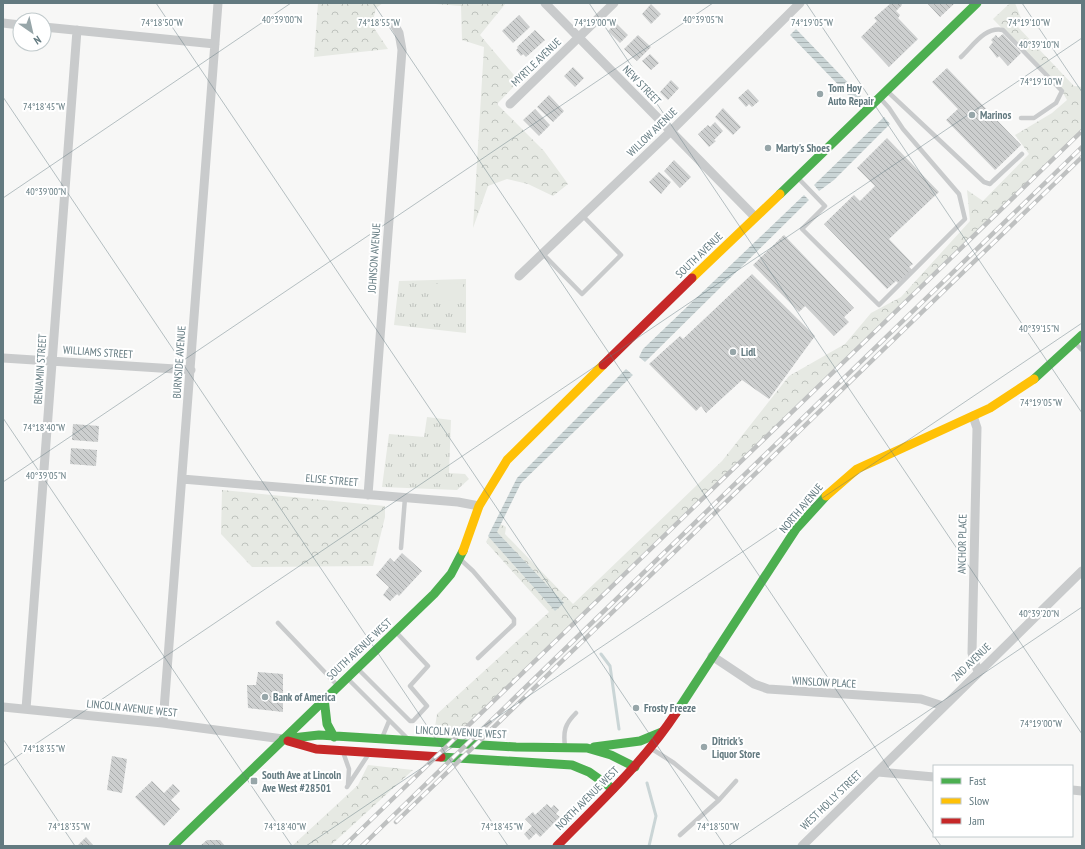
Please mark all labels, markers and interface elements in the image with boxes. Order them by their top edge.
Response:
north arrow [12,12,52,52]
text: 40°39'00"N [262,13,302,26]
text: 40°39'05"N [683,13,723,26]
text: 74°18'50"W [141,16,183,29]
text: 74°18'55"W [358,16,400,29]
text: 74°19'00"W [574,16,616,29]
text: 74°19'05"W [791,16,833,29]
text: 74°19'10"W [1008,16,1050,29]
text: N [31,33,44,48]
street label: MYRTLE AVENUE [508,35,564,89]
text: 40°39'10"N [1019,38,1059,51]
street label: NEW STREET [620,62,664,108]
text: 74°19'10"W [1020,75,1062,88]
place label: Tom Hoy Auto Repair [827,81,875,108]
marker: Tom Hoy Auto Repair [815,89,825,99]
text: 74°18'45"W [23,100,65,113]
street label: WILLOW AVENUE [624,104,680,159]
place label: Marinos [980,108,1011,122]
marker: Marinos [967,110,977,120]
place label: Marty's Shoes [776,141,830,155]
marker: Marty's Shoes [763,143,773,153]
text: 40°39'00"N [26,185,66,198]
street label: JOHNSON AVENUE [364,222,383,294]
street label: SOUTH AVENUE [672,229,726,281]
text: 40°39'15"N [1019,322,1059,335]
street label: BURNSIDE AVENUE [169,325,189,399]
street label: BENJAMIN STREET [31,333,49,405]
street label: WILLIAMS STREET [63,343,134,361]
place label: Lidl [741,345,756,359]
marker: Lidl [728,347,738,357]
text: 74°19'05"W [1020,396,1062,409]
text: 74°18'40"W [23,421,65,434]
text: 40°39'05"N [26,469,66,482]
street label: ELISE STREET [305,471,359,489]
street label: NORTH AVENUE [776,480,826,536]
street label: ANCHOR PLACE [954,514,970,574]
text: 40°39'20"N [1019,607,1059,620]
street label: SOUTH AVENUE WEST [323,615,395,683]
street label: 2ND AVENUE [948,640,994,684]
street label: WINSLOW PLACE [792,673,857,691]
place label: Bank of America [273,690,336,704]
marker: Bank of America [260,692,270,702]
street label: LINCOLN AVENUE WEST [86,696,178,720]
place label: Frosty Freeze [644,701,696,715]
marker: Frosty Freeze [631,703,641,713]
text: 74°19'00"W [1020,717,1062,730]
street label: LINCOLN AVENUE WEST [415,723,507,741]
place label: Ditrick's Liquor Store [712,734,760,761]
text: 74°18'35"W [23,742,65,755]
marker: Ditrick's Liquor Store [699,742,709,752]
street label: NORTH AVENUE WEST [552,763,622,833]
legend [933,765,1073,837]
street label: WEST HOLLY STREET [797,767,865,833]
place label: South Ave at Lincoln Ave West #28501 [261,768,341,795]
text: Fast [969,773,987,788]
marker: South Ave at Lincoln Ave West #28501 [249,776,259,786]
text: Slow [969,793,990,808]
text: Jam [968,813,985,828]
text: 74°18'35"W [48,820,90,833]
text: 74°18'40"W [264,820,306,833]
text: 74°18'45"W [481,820,523,833]
text: 74°18'50"W [697,820,739,833]

